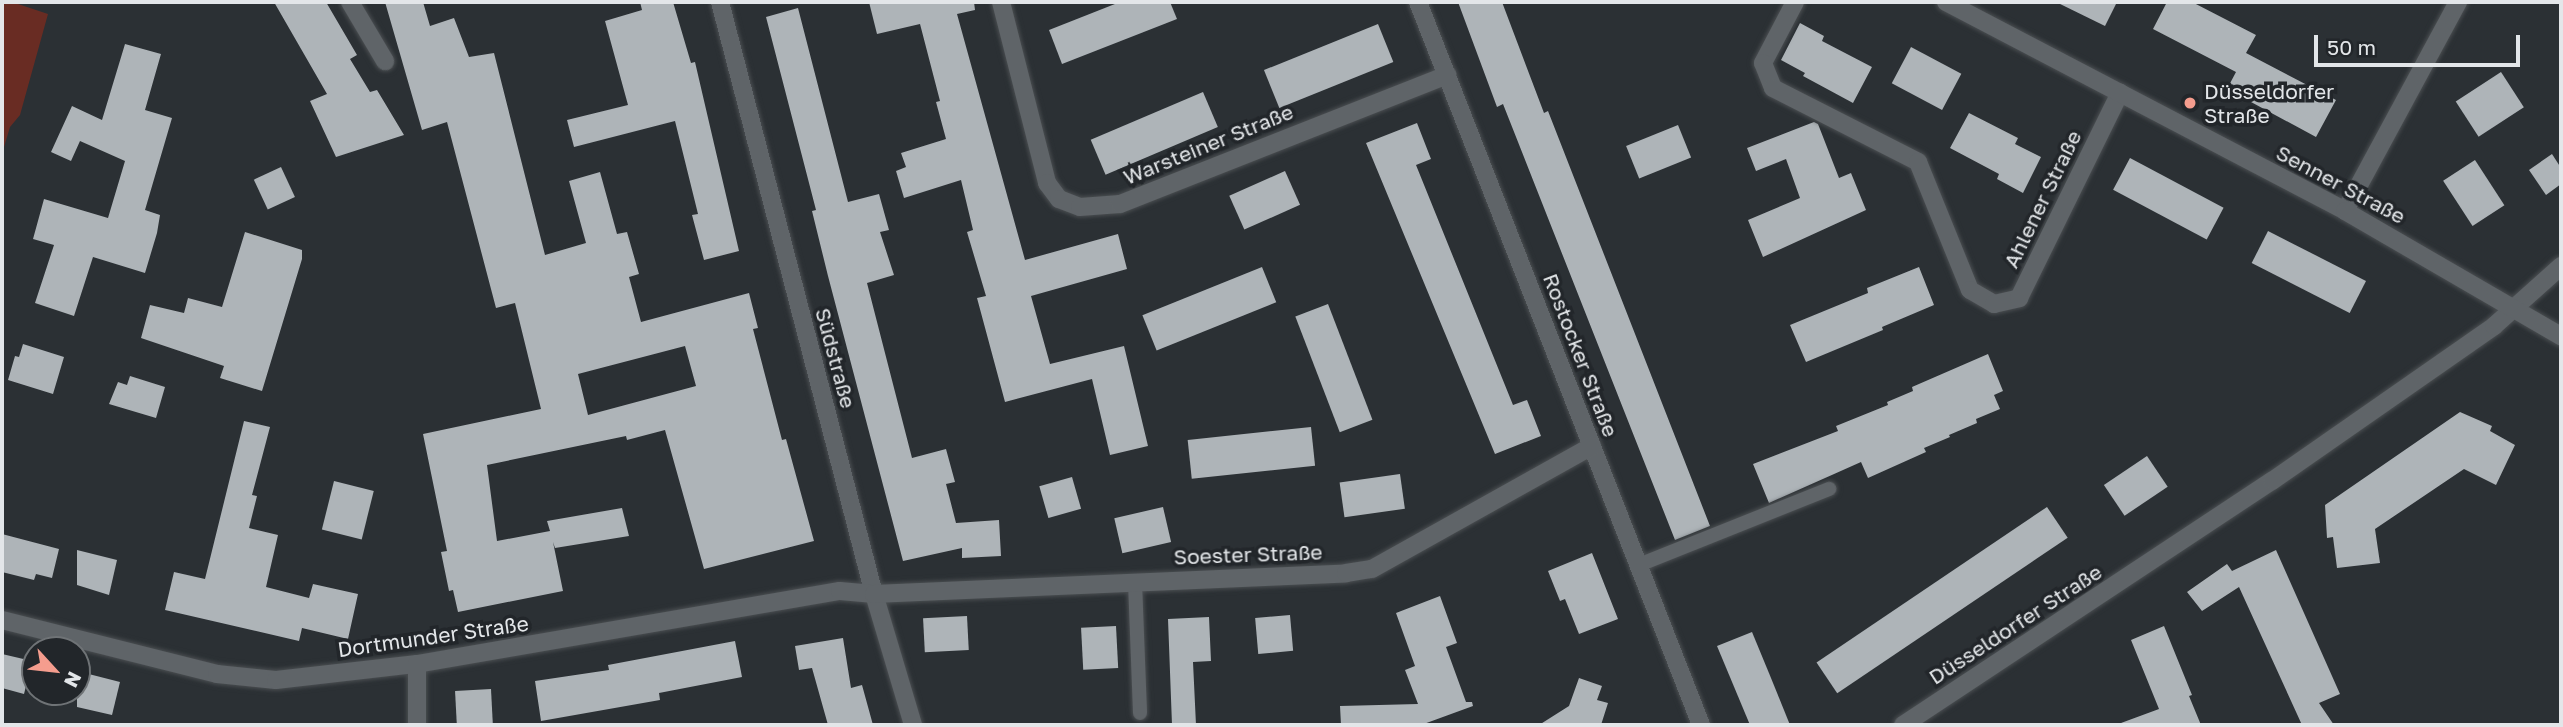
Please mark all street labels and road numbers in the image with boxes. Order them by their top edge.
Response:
street label: Warsteiner Straße [1119,98,1297,190]
street label: Ahlener Straße [1998,126,2086,272]
street label: Senner Straße [2272,139,2410,229]
street label: Rostocker Straße [1538,270,1624,440]
street label: Südstraße [811,305,861,411]
street label: Soester Straße [1173,539,1323,569]
street label: Düsseldorfer Straße [1924,559,2106,689]
street label: Dortmunder Straße [336,610,530,662]

